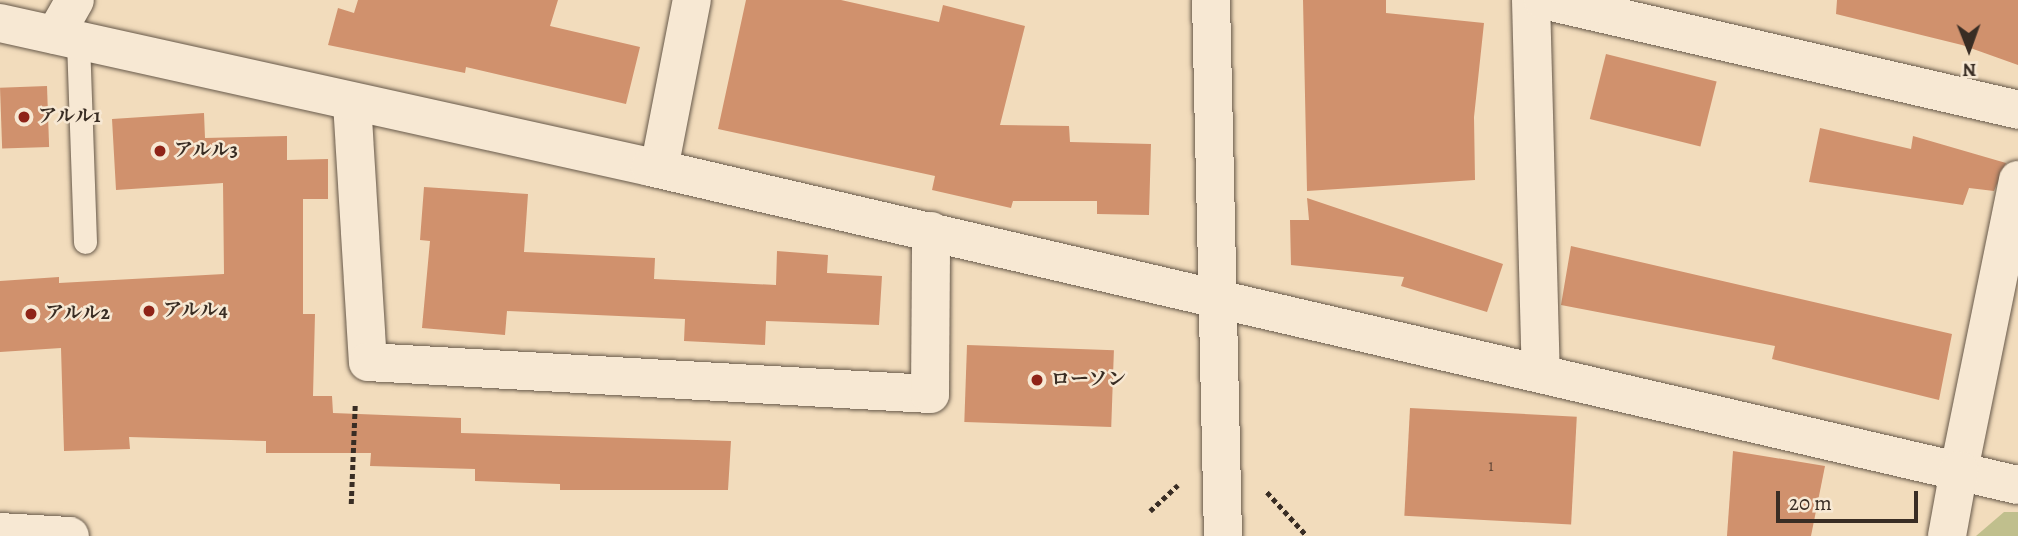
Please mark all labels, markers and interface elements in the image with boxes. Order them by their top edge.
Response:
north arrow [1934,14,2004,84]
text: N [1962,57,1977,83]
place label: アルル1 [38,106,102,128]
marker: アルル1 [16,109,32,125]
place label: アルル3 [174,140,239,162]
marker: アルル3 [152,143,168,159]
place label: アルル4 [163,300,229,322]
place label: アルル2 [45,303,111,325]
marker: アルル4 [141,303,157,319]
marker: アルル2 [23,306,39,322]
place label: ローソン [1051,369,1127,391]
marker: ローソン [1029,372,1045,388]
house number: 1 [1488,456,1494,476]
scale bar [1780,476,1922,520]
text: 20 m [1789,489,1832,517]

